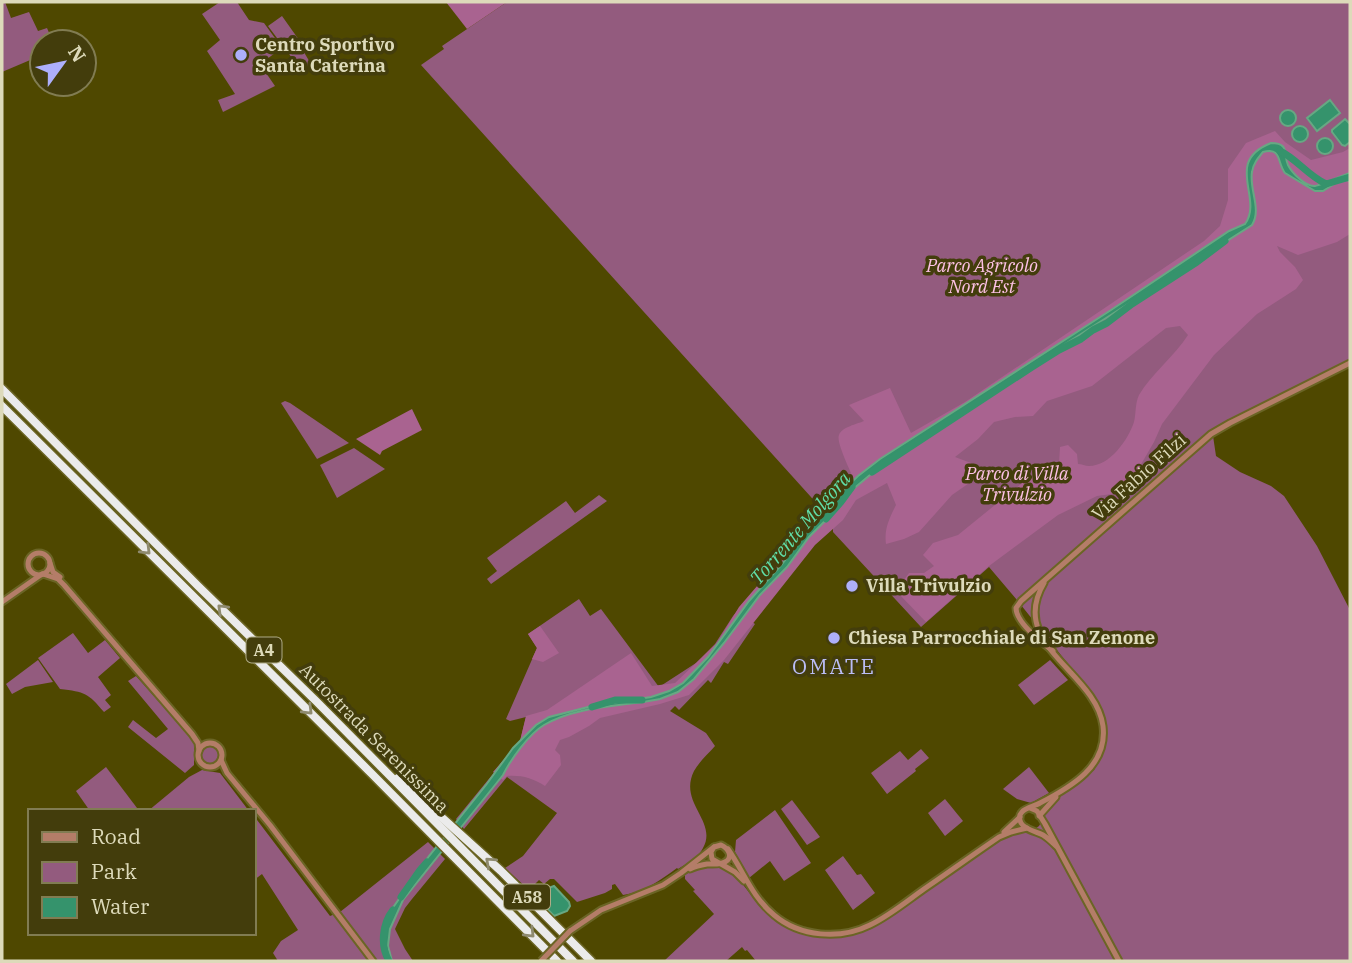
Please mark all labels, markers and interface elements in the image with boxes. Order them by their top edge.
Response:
north arrow [28,28,98,98]
place label: Centro Sportivo Santa Caterina [255,33,395,77]
text: N [63,41,91,67]
marker: Centro Sportivo Santa Caterina [233,47,249,63]
park label: Parco Agricolo Nord Est [925,254,1038,298]
street label: Via Fabio Filzi [1087,428,1191,525]
park label: Parco di Villa Trivulzio [964,462,1069,506]
water label: Torrente Molgora [745,466,856,589]
one-way arrow [138,541,151,554]
place label: Villa Trivulzio [866,574,991,597]
marker: Villa Trivulzio [844,578,860,594]
one-way arrow [217,605,230,618]
place label: Chiesa Parrocchiale di San Zenone [848,626,1155,649]
marker: Chiesa Parrocchiale di San Zenone [826,630,842,646]
road number: A4 [246,638,282,663]
district label: OMATE [792,652,876,680]
street label: Autostrada Serenissima [295,658,454,818]
one-way arrow [299,702,312,715]
legend [28,809,256,935]
text: Road [91,822,141,850]
text: Park [91,857,138,885]
one-way arrow [485,857,498,870]
road number: A58 [504,884,550,909]
text: Water [91,892,150,920]
one-way arrow [521,925,534,938]

